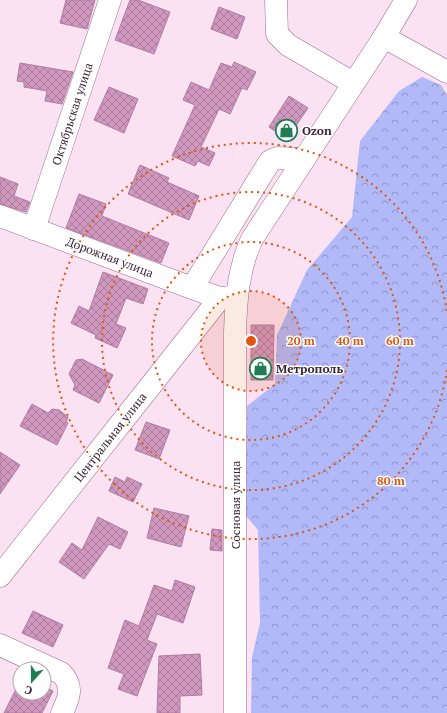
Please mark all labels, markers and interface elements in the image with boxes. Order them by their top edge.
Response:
street label: Октябрьская улица [48,61,96,167]
shop icon: Ozon [273,117,299,143]
place label: Ozon [302,123,332,138]
street label: Дорожная улица [64,233,156,281]
text: 20 m [287,333,315,348]
text: 40 m [336,333,364,348]
text: 60 m [386,333,414,348]
centre of rings [244,334,258,348]
shop icon: Метрополь [248,355,274,381]
place label: Метрополь [276,361,343,376]
street label: Центральная улица [70,389,150,485]
street label: Сосновая улица [228,461,243,549]
text: 80 m [377,473,405,488]
north arrow [12,661,52,701]
text: С [23,683,34,698]

